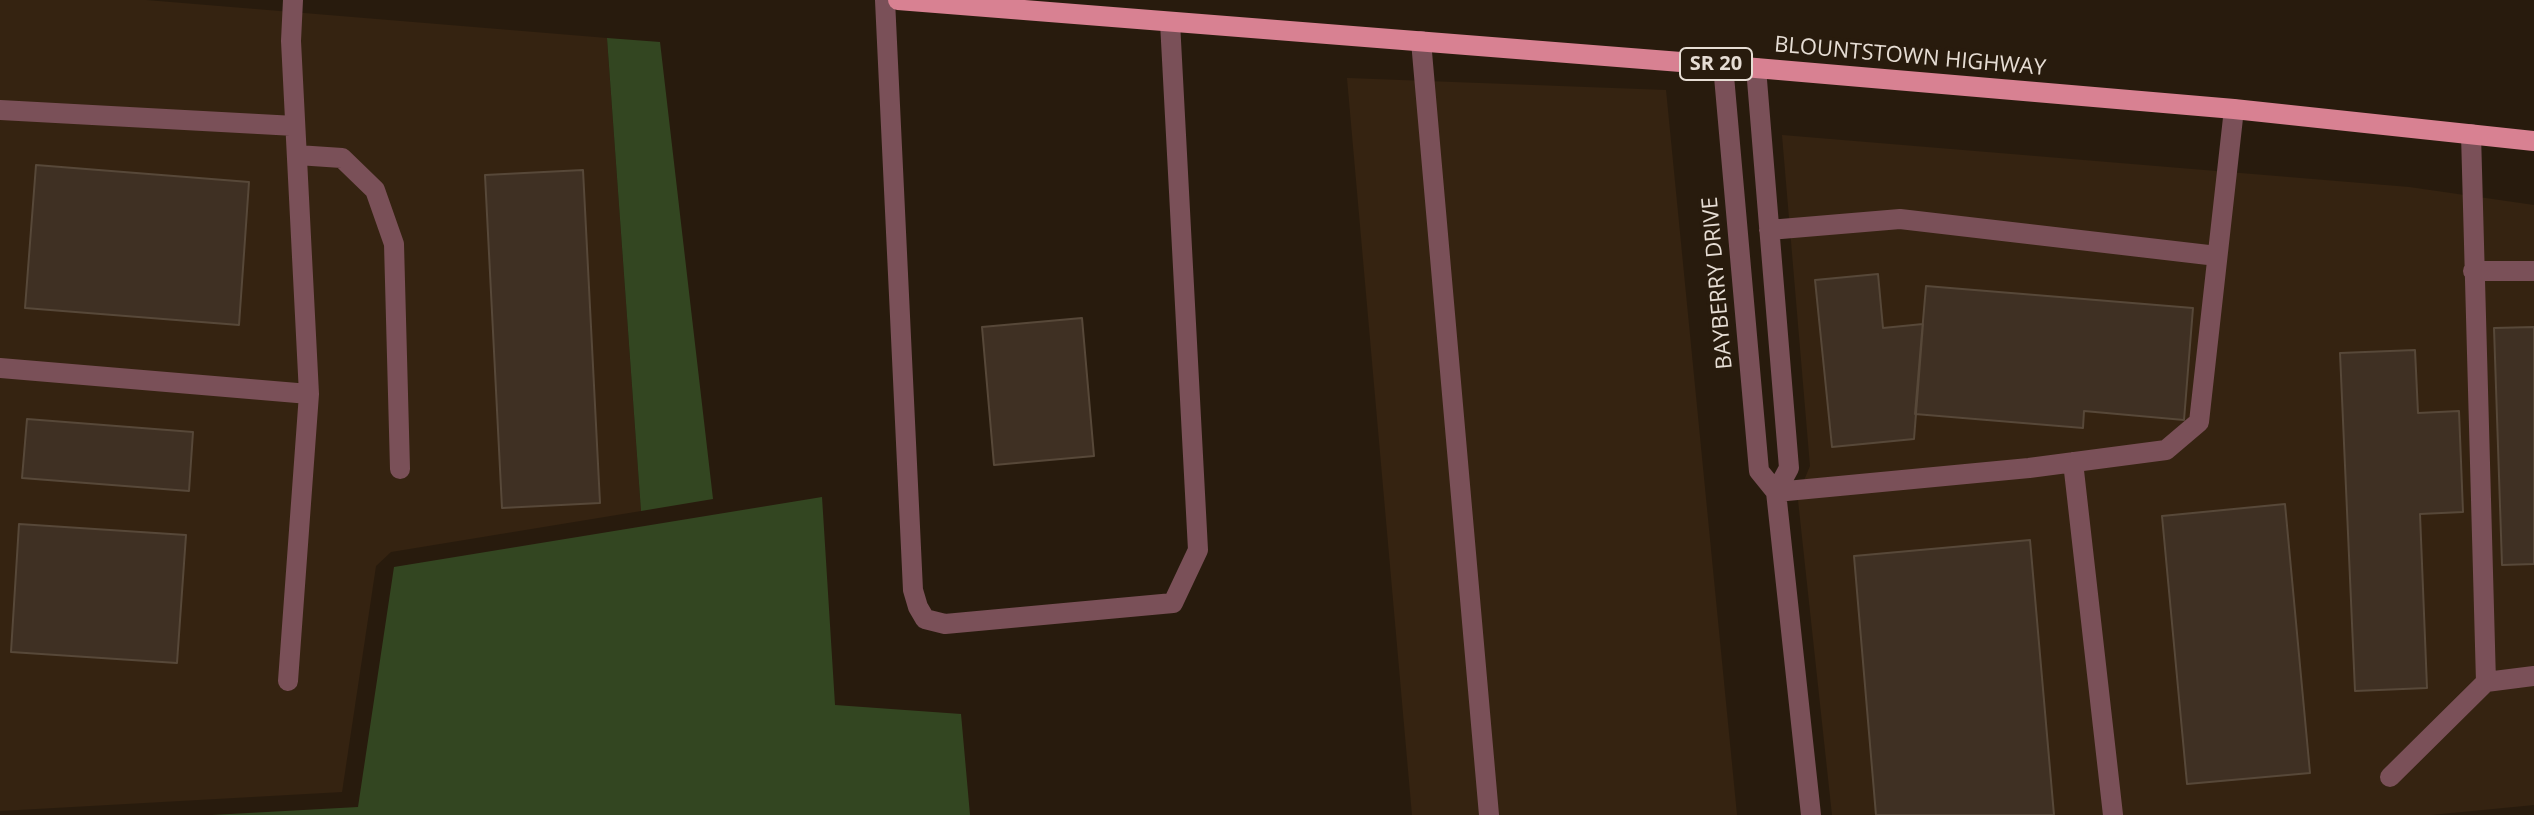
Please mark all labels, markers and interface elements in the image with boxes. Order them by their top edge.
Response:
street label: BLOUNTSTOWN HIGHWAY [1773,32,2047,82]
road number: SR 20 [1680,48,1752,80]
street label: BAYBERRY DRIVE [1697,196,1739,370]

